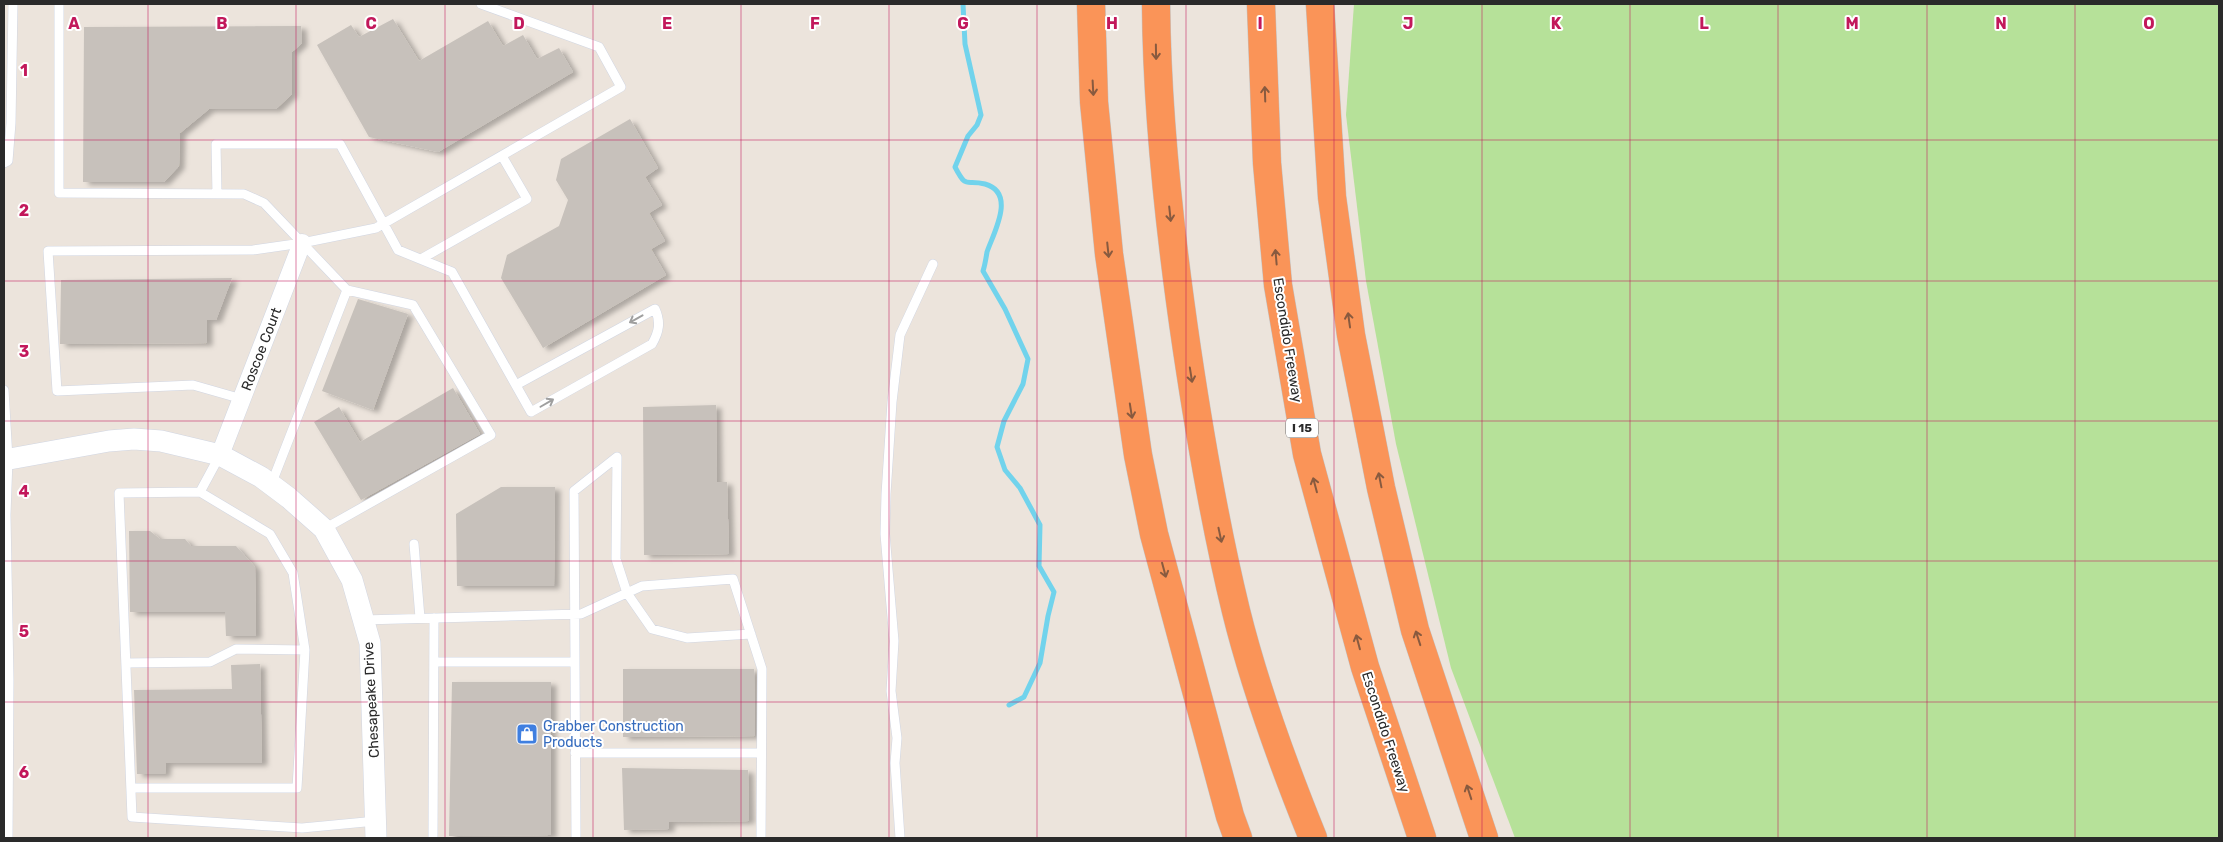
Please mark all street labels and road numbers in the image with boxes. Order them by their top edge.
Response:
street label: Escondido Freeway [1269,276,1306,404]
street label: Roscoe Court [238,305,285,393]
road number: I 15 [1286,418,1318,438]
street label: Chesapeake Drive [360,641,383,758]
street label: Escondido Freeway [1358,669,1413,795]

